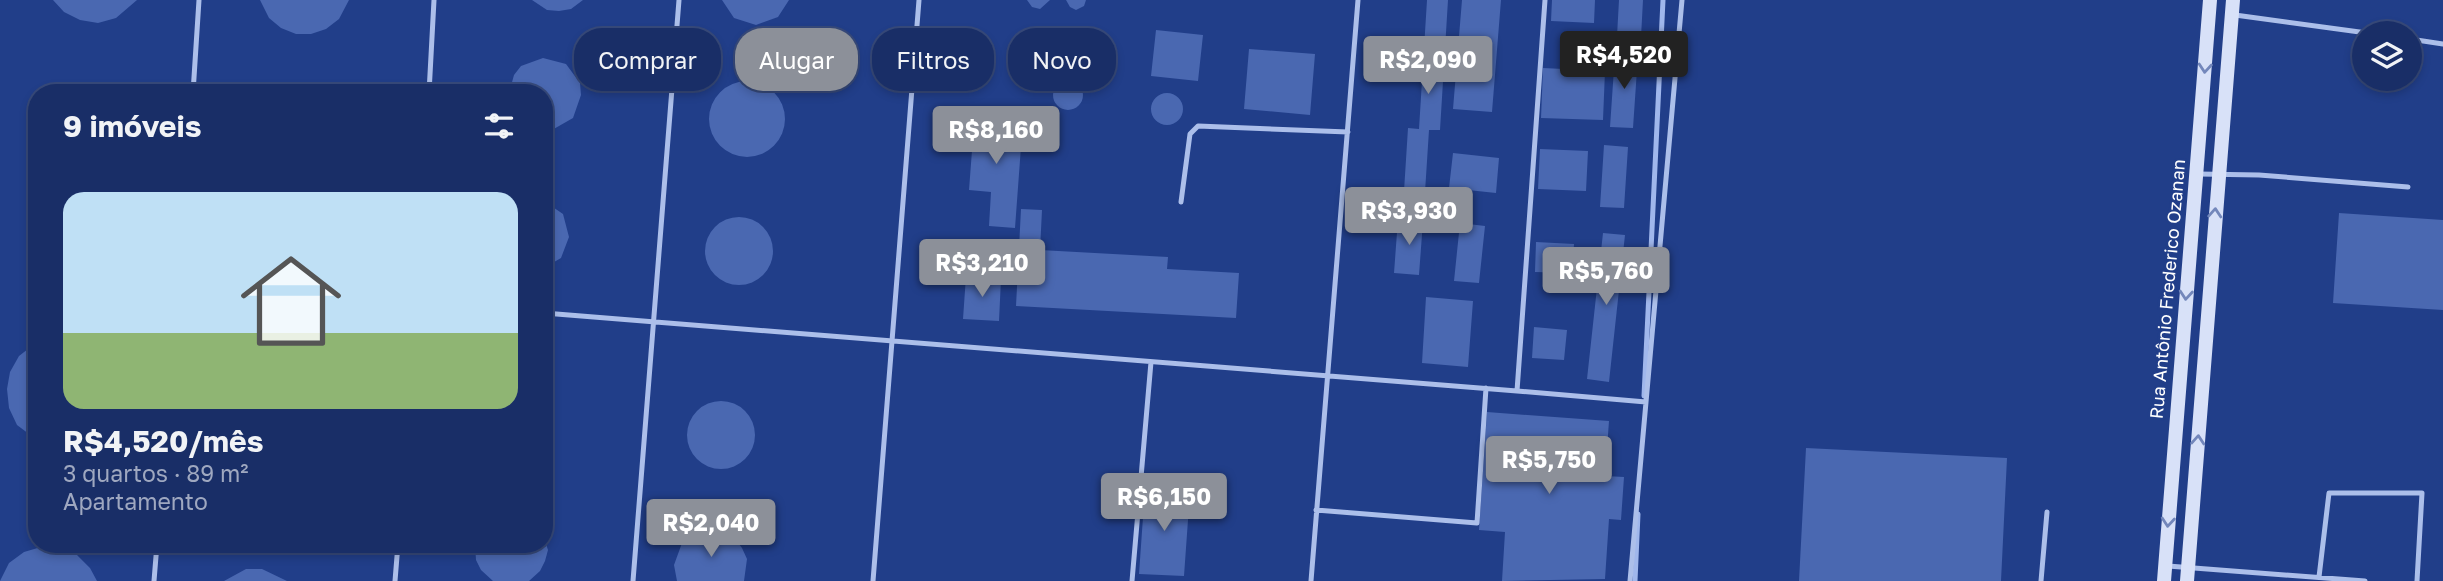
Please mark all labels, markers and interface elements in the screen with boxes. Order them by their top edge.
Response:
map controls [2352,21,2422,91]
button: layers [2352,21,2422,91]
chip: Comprar [574,28,721,91]
chip: Alugar [735,28,858,91]
chip: Filtros [872,28,994,91]
chip: Novo [1008,28,1116,91]
pin: R$4,520 [1559,32,1689,91]
pin: R$2,090 [1363,36,1493,96]
text: R$4,520 [1576,40,1672,68]
text: R$2,090 [1379,45,1477,73]
one-way arrow [2198,63,2213,74]
pin: R$8,160 [931,106,1061,166]
icon: filters [480,107,518,145]
text: 9 imóveis [63,108,202,144]
text: R$8,160 [949,115,1043,143]
street label: Rua Antônio Frederico Ozanan [2145,158,2189,420]
pin: R$3,930 [1344,188,1474,247]
text: R$3,930 [1361,196,1457,224]
one-way arrow [2207,207,2222,218]
icon: home [228,238,354,364]
pin: R$3,210 [917,240,1047,299]
pin: R$5,760 [1541,247,1671,307]
text: R$3,210 [935,248,1029,276]
text: R$5,760 [1559,256,1653,284]
one-way arrow [2179,290,2194,301]
text: R$4,520/mês [63,423,264,459]
one-way arrow [2190,434,2205,445]
pin: R$5,750 [1484,436,1614,496]
text: R$5,750 [1502,445,1596,473]
text: 3 quartos · 89 m² [63,459,249,487]
pin: R$6,150 [1099,474,1229,533]
text: R$6,150 [1117,482,1211,510]
text: Apartamento [63,487,208,515]
pin: R$2,040 [646,500,776,559]
text: R$2,040 [662,508,760,536]
one-way arrow [2161,516,2176,527]

